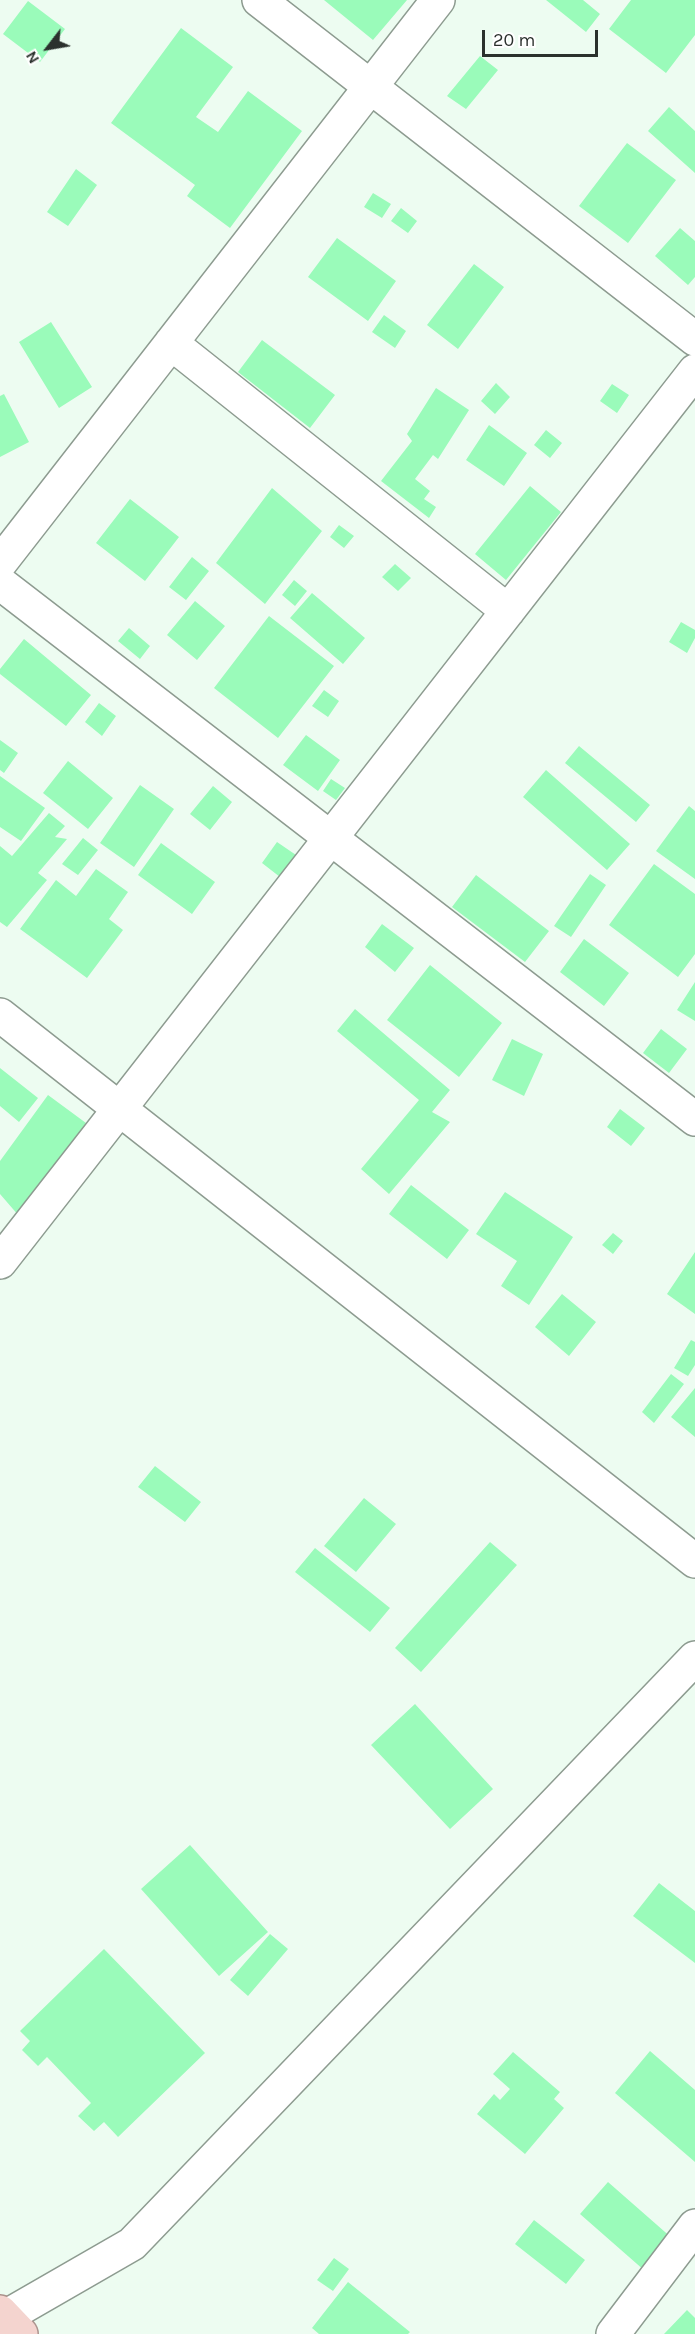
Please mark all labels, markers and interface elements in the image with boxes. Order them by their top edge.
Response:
north arrow [18,18,78,78]
scale bar [485,18,600,56]
text: 20 m [493,29,535,51]
text: N [21,48,43,67]

